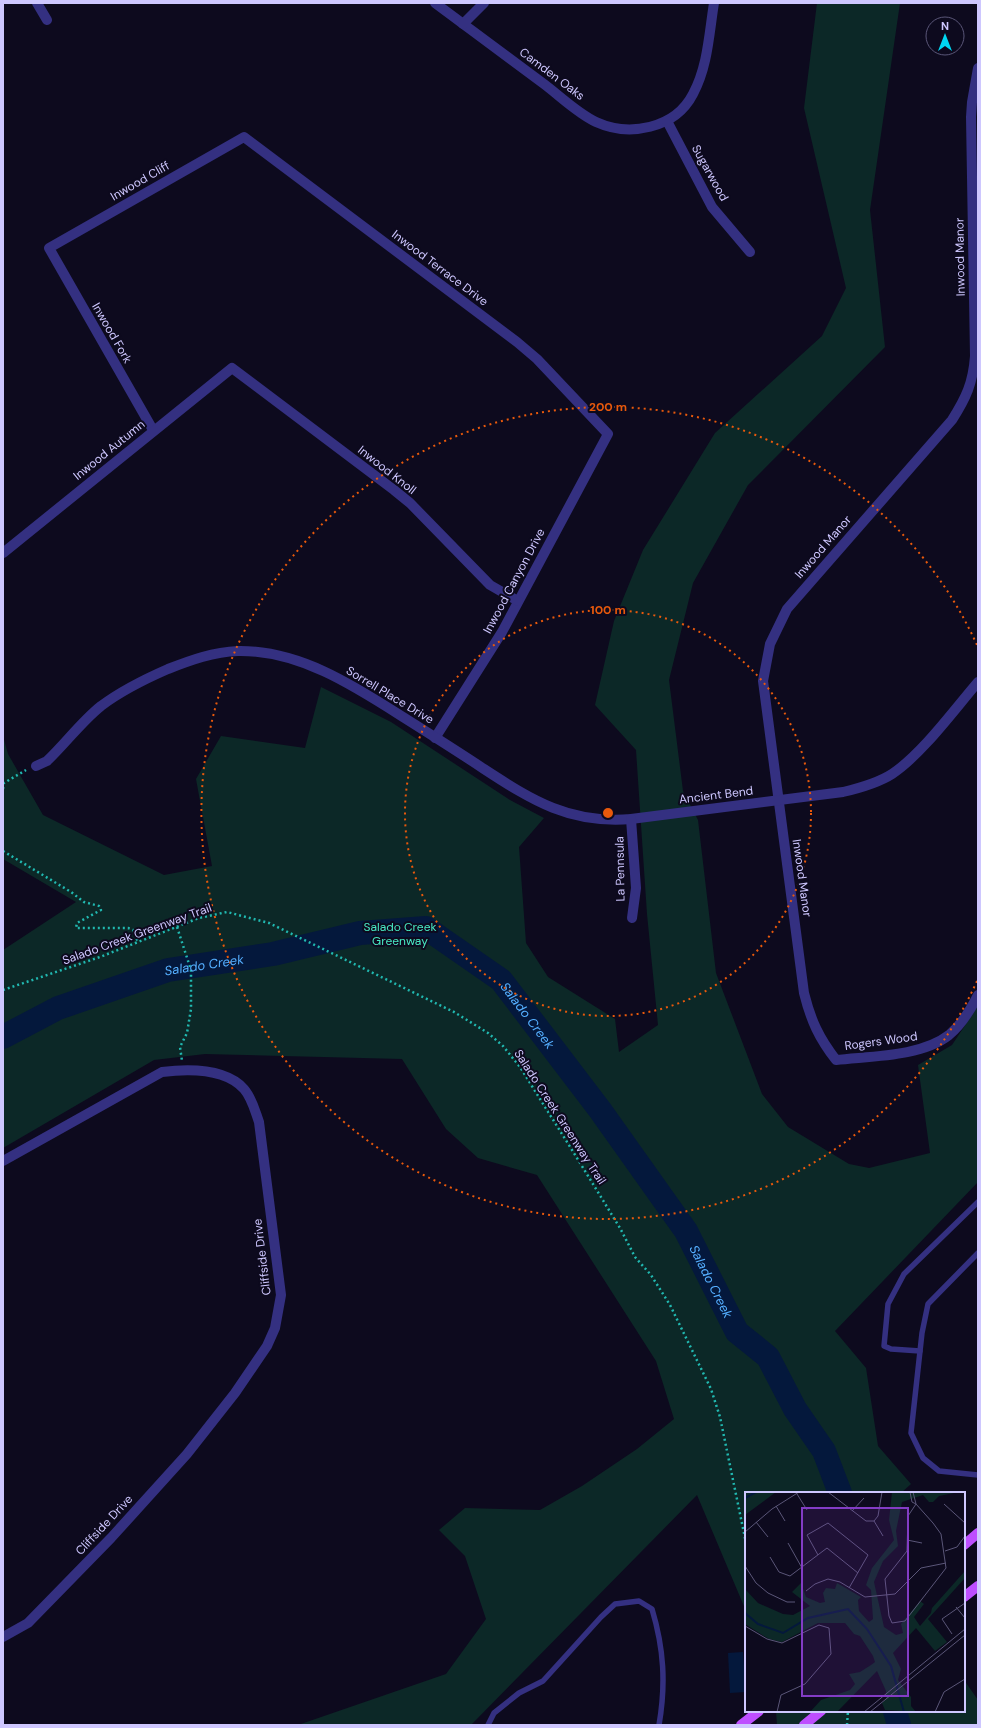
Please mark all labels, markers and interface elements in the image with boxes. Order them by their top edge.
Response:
north arrow [925,16,965,56]
text: N [941,19,949,33]
street label: Camden Oaks [516,44,588,104]
street label: Sugarwood [688,142,732,204]
street label: Inwood Cliff [107,158,173,204]
street label: Inwood Manor [951,217,969,296]
street label: Inwood Terrace Drive [389,226,492,310]
street label: Inwood Fork [88,300,136,366]
text: 200 m [589,399,627,415]
street label: Inwood Autumn [70,416,148,484]
street label: Inwood Knoll [355,442,419,498]
street label: Inwood Manor [791,512,855,582]
street label: Inwood Canyon Drive [479,525,549,636]
text: 100 m [590,602,626,618]
street label: Sorrell Place Drive [343,663,437,728]
street label: Ancient Bend [678,783,754,807]
centre of rings [601,806,615,820]
street label: La Pennsula [611,836,629,902]
street label: Inwood Manor [789,838,815,919]
street label: Salado Creek Greenway Trail [60,900,214,968]
park label: Salado Creek Greenway [363,919,437,949]
water label: Salado Creek [163,950,245,980]
water label: Salado Creek [496,979,559,1053]
street label: Rogers Wood [844,1028,918,1054]
street label: Salado Creek Greenway Trail [510,1046,610,1188]
street label: Cliffside Drive [249,1218,275,1296]
water label: Salado Creek [685,1242,737,1321]
street label: Cliffside Drive [72,1491,136,1559]
inset map [745,1492,965,1712]

